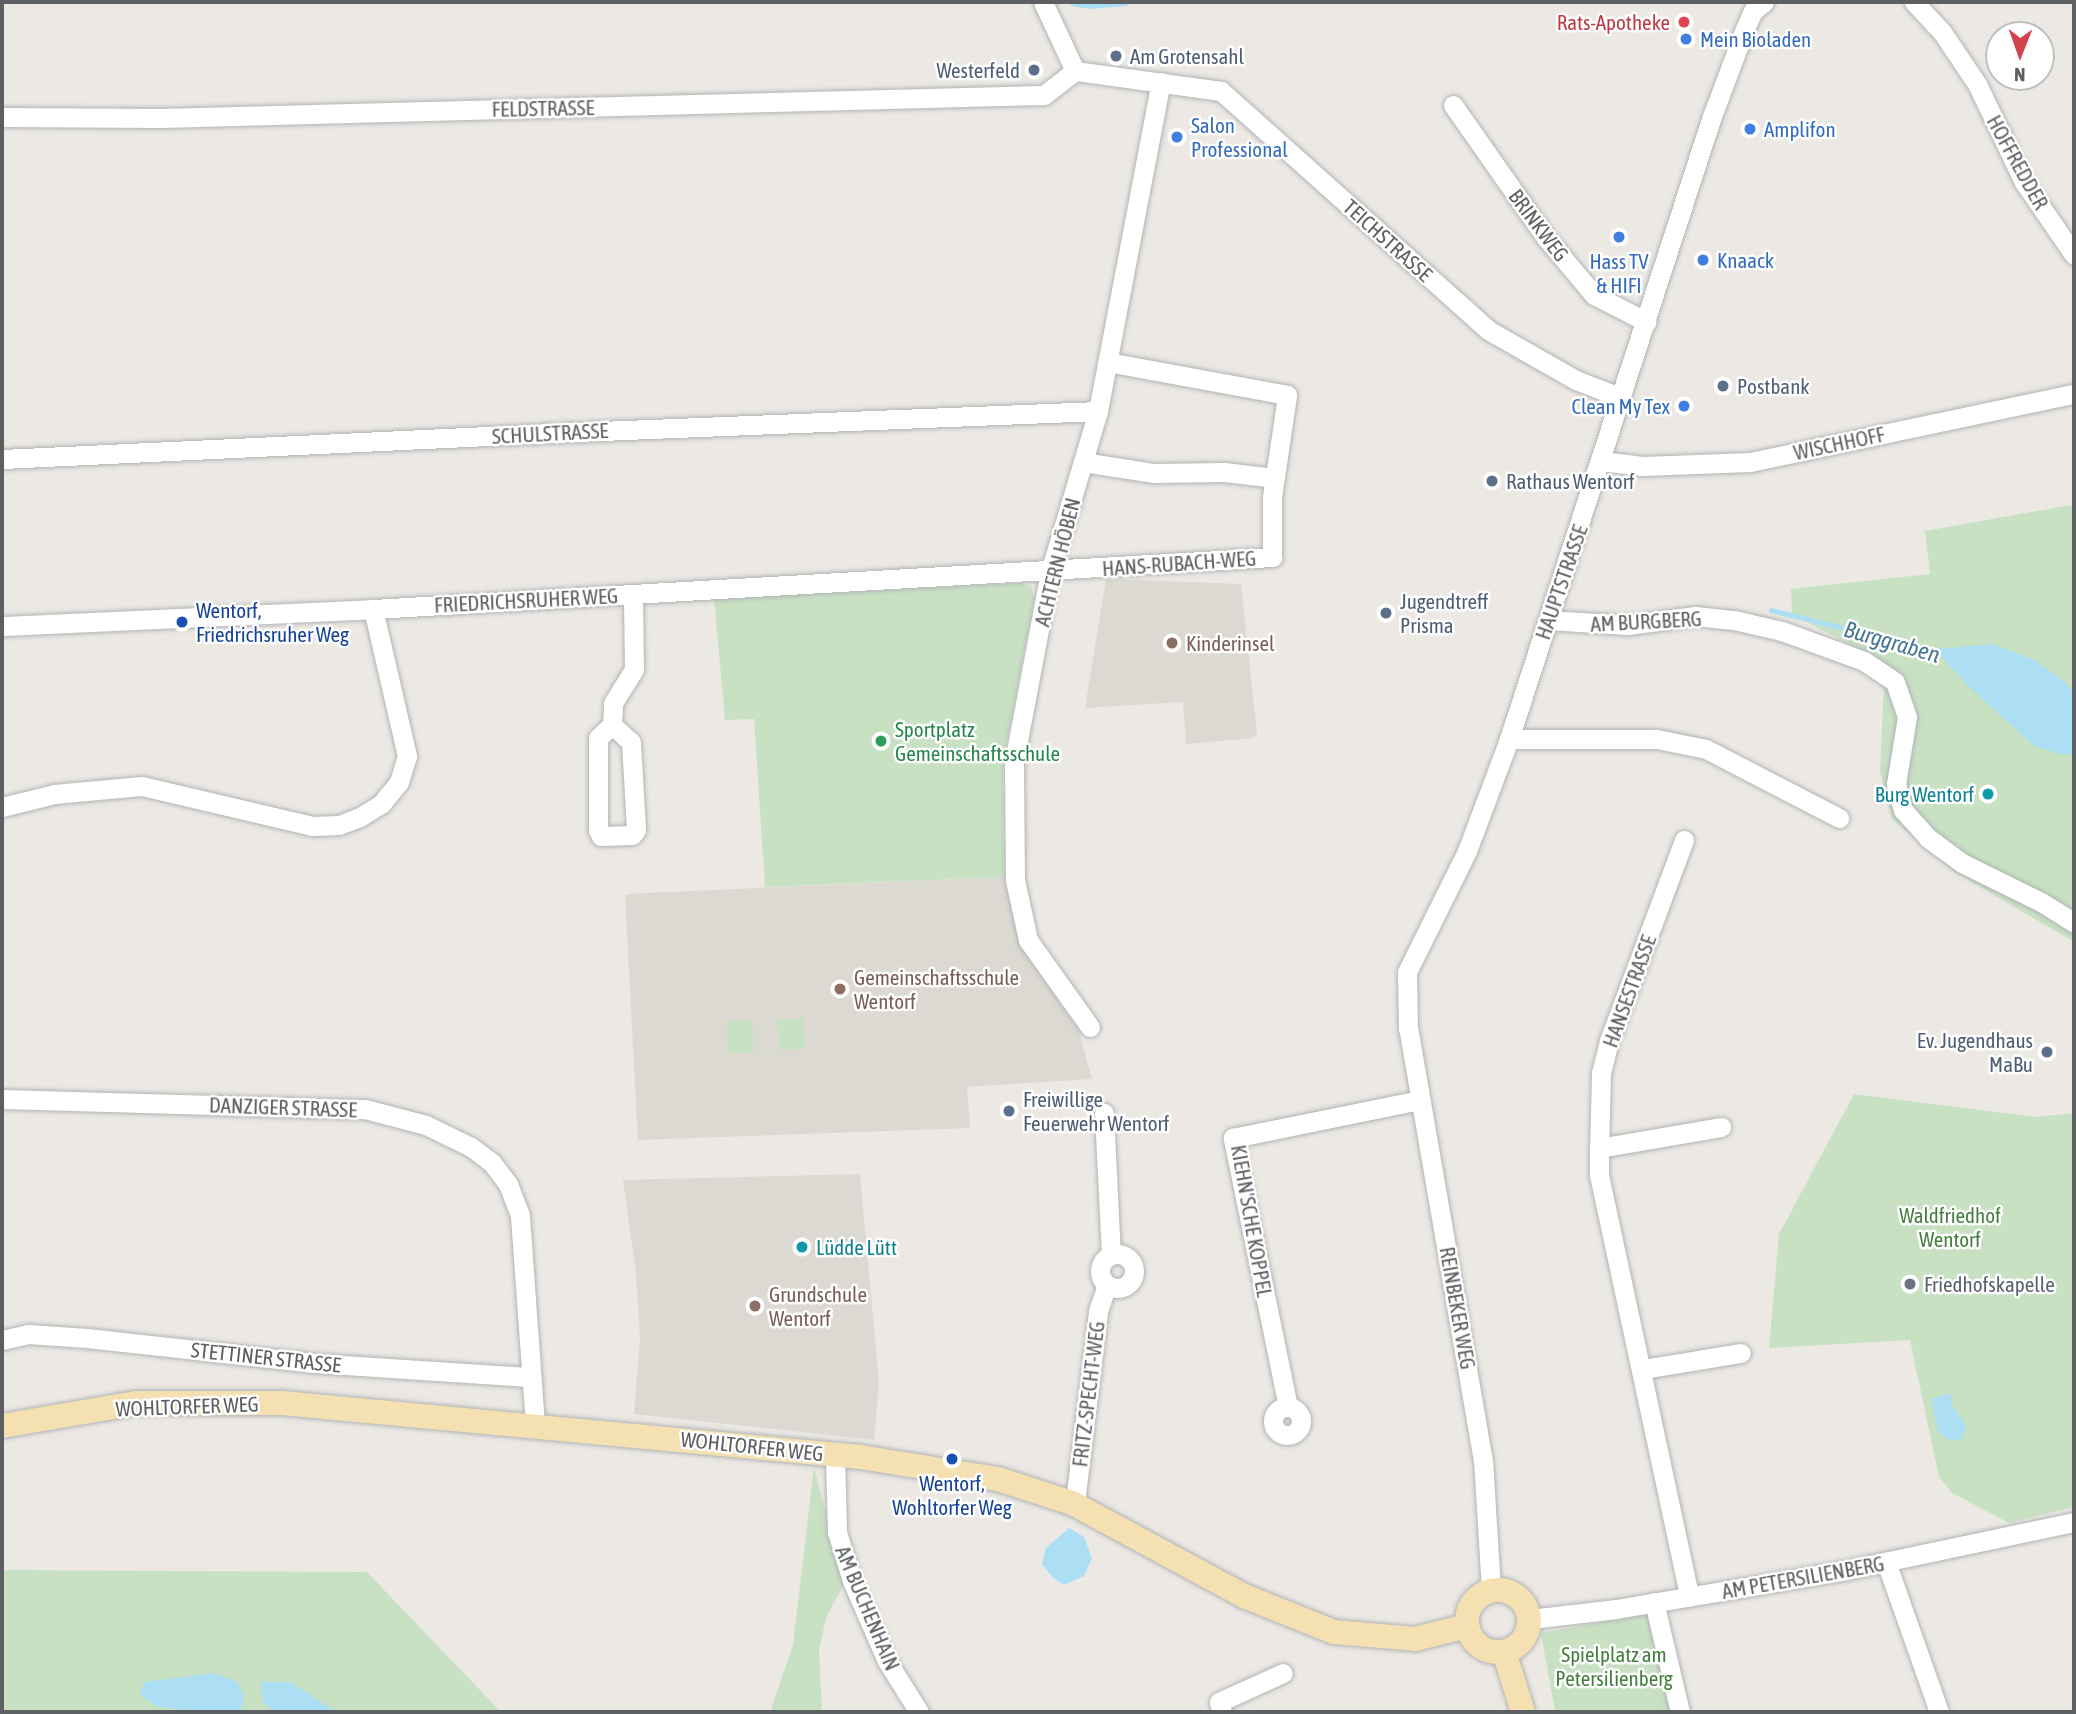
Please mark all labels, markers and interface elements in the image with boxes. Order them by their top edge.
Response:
place label: Rats-Apotheke [1557,9,1670,35]
marker: Rats-Apotheke [1676,14,1692,30]
north arrow [1985,21,2055,91]
place label: Mein Bioladen [1700,26,1811,52]
marker: Mein Bioladen [1678,31,1694,47]
place label: Am Grotensahl [1130,43,1244,69]
marker: Am Grotensahl [1108,48,1124,64]
place label: Westerfeld [936,57,1020,83]
marker: Westerfeld [1026,62,1042,78]
text: N [2014,64,2025,86]
street label: FELDSTRASSE [491,95,595,121]
street label: HOFFREDDER [1982,110,2054,214]
place label: Salon Professional [1191,112,1288,162]
place label: Amplifon [1764,116,1836,142]
marker: Amplifon [1742,121,1758,137]
marker: Salon Professional [1169,129,1185,145]
street label: BRINKWEG [1504,184,1574,266]
street label: TEICHSTRASSE [1338,194,1438,286]
marker: Hass TV & HIFI [1611,229,1627,245]
place label: Knaack [1717,247,1774,273]
place label: Hass TV & HIFI [1589,248,1649,298]
marker: Knaack [1695,252,1711,268]
place label: Postbank [1737,373,1810,399]
marker: Postbank [1715,378,1731,394]
place label: Clean My Tex [1571,393,1670,419]
marker: Clean My Tex [1676,398,1692,414]
street label: SCHULSTRASSE [491,417,609,449]
street label: WISCHHOFF [1791,421,1887,465]
place label: Rathaus Wentorf [1506,468,1634,494]
marker: Rathaus Wentorf [1484,473,1500,489]
street label: ACHTERN HÖBEN [1029,495,1085,629]
street label: HAUPTSTRASSE [1530,521,1592,643]
street label: HANS-RUBACH-WEG [1101,545,1257,581]
street label: FRIEDRICHSRUHER WEG [433,583,619,617]
place label: Jugendtreff Prisma [1400,588,1488,638]
place label: Wentorf, Friedrichsruher Weg [196,597,349,647]
marker: Jugendtreff Prisma [1378,605,1394,621]
street label: AM BURGBERG [1590,606,1702,636]
marker: Wentorf, Friedrichsruher Weg [174,614,190,630]
water label: Burggraben [1841,615,1943,669]
place label: Kinderinsel [1186,630,1275,656]
marker: Kinderinsel [1164,635,1180,651]
place label: Sportplatz Gemeinschaftsschule [895,716,1060,766]
marker: Sportplatz Gemeinschaftsschule [873,733,889,749]
place label: Burg Wentorf [1875,781,1974,807]
marker: Burg Wentorf [1980,786,1996,802]
street label: HANSESTRASSE [1597,931,1661,1051]
place label: Gemeinschaftsschule Wentorf [854,964,1019,1014]
marker: Gemeinschaftsschule Wentorf [832,981,848,997]
place label: Ev. Jugendhaus MaBu [1917,1027,2033,1077]
marker: Ev. Jugendhaus MaBu [2039,1044,2055,1060]
place label: Freiwillige Feuerwehr Wentorf [1023,1086,1169,1136]
street label: DANZIGER STRASSE [209,1092,357,1122]
marker: Freiwillige Feuerwehr Wentorf [1001,1103,1017,1119]
street label: KIEHN'SCHE KOPPEL [1226,1143,1278,1299]
park label: Waldfriedhof Wentorf [1899,1202,2001,1252]
place label: Lüdde Lütt [816,1234,897,1260]
marker: Lüdde Lütt [794,1239,810,1255]
street label: REINBEKER WEG [1435,1245,1481,1371]
place label: Friedhofskapelle [1924,1271,2055,1297]
marker: Friedhofskapelle [1902,1276,1918,1292]
place label: Grundschule Wentorf [769,1281,867,1331]
marker: Grundschule Wentorf [747,1298,763,1314]
street label: FRITZ-SPECHT-WEG [1067,1320,1109,1468]
street label: STETTINER STRASSE [190,1337,342,1377]
street label: WOHLTORFER WEG [115,1391,259,1421]
street label: WOHLTORFER WEG [679,1426,825,1466]
marker: Wentorf, Wohltorfer Weg [944,1451,960,1467]
place label: Wentorf, Wohltorfer Weg [892,1470,1012,1520]
street label: AM BUCHENHAIN [830,1542,906,1674]
street label: AM PETERSILIENBERG [1720,1550,1886,1604]
park label: Spielplatz am Petersilienberg [1555,1641,1673,1691]

